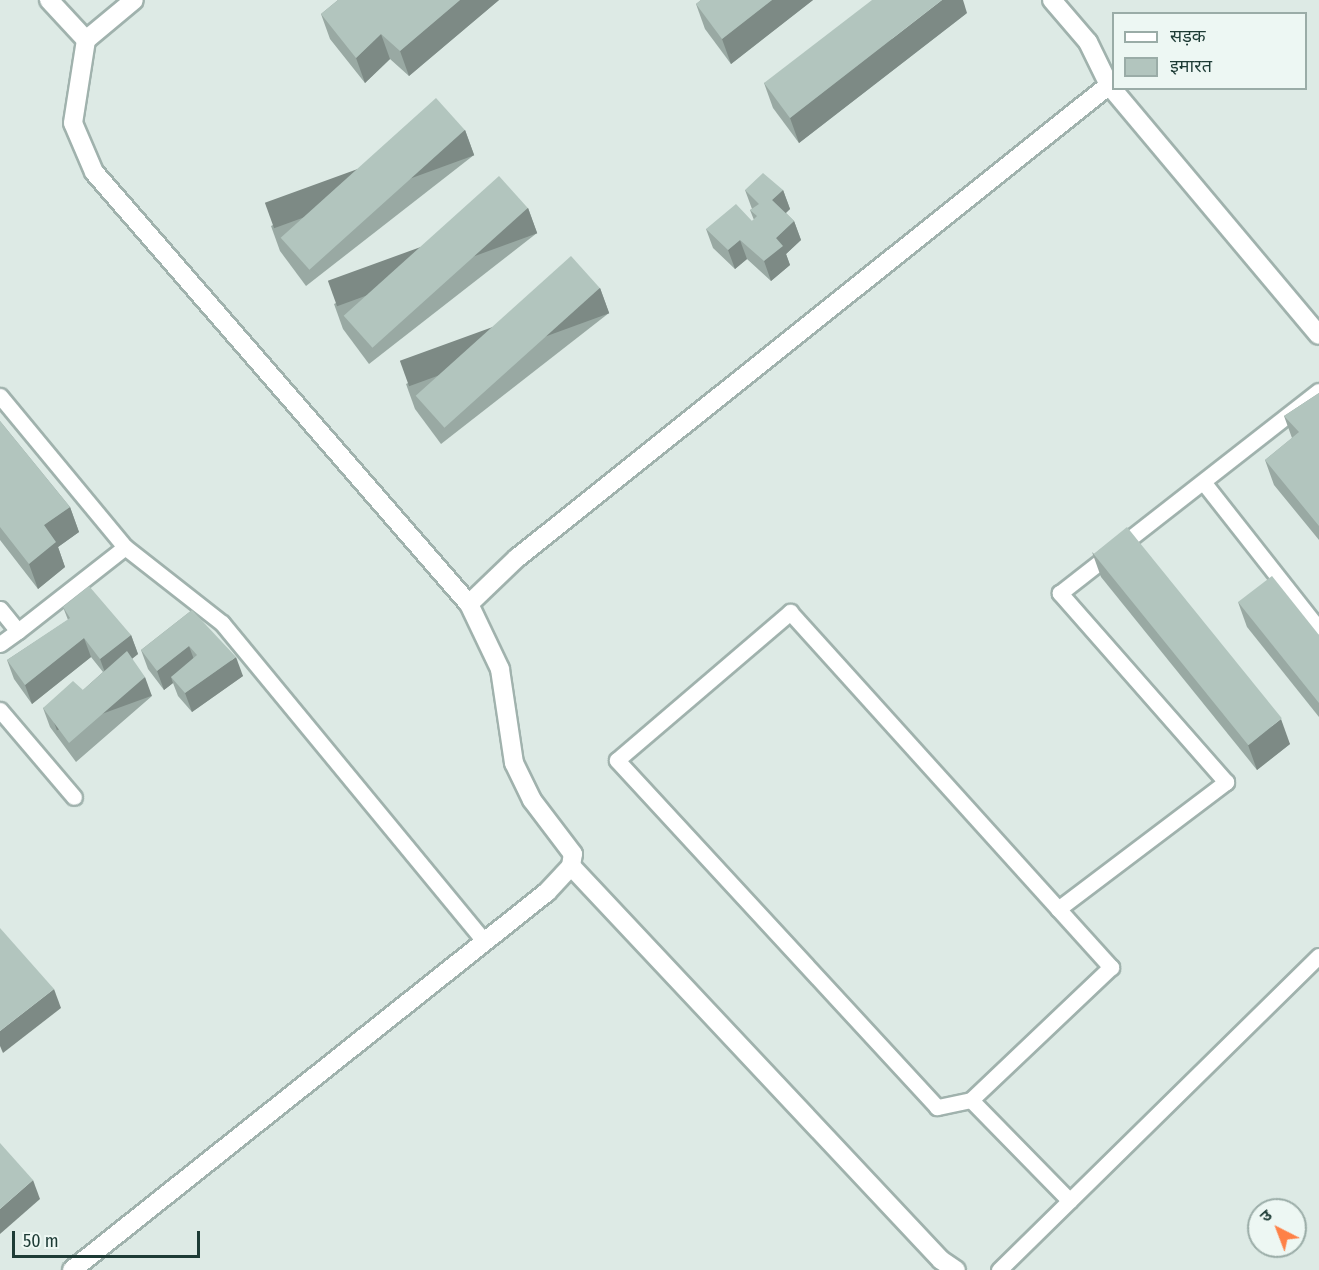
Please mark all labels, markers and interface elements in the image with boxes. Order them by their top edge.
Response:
legend [1112,12,1307,90]
text: सड़क [1170,25,1206,47]
text: इमारत [1170,55,1212,77]
north arrow [1247,1198,1307,1258]
text: उ [1256,1206,1276,1226]
scale bar [15,1219,202,1257]
text: 50 m [23,1230,59,1252]

